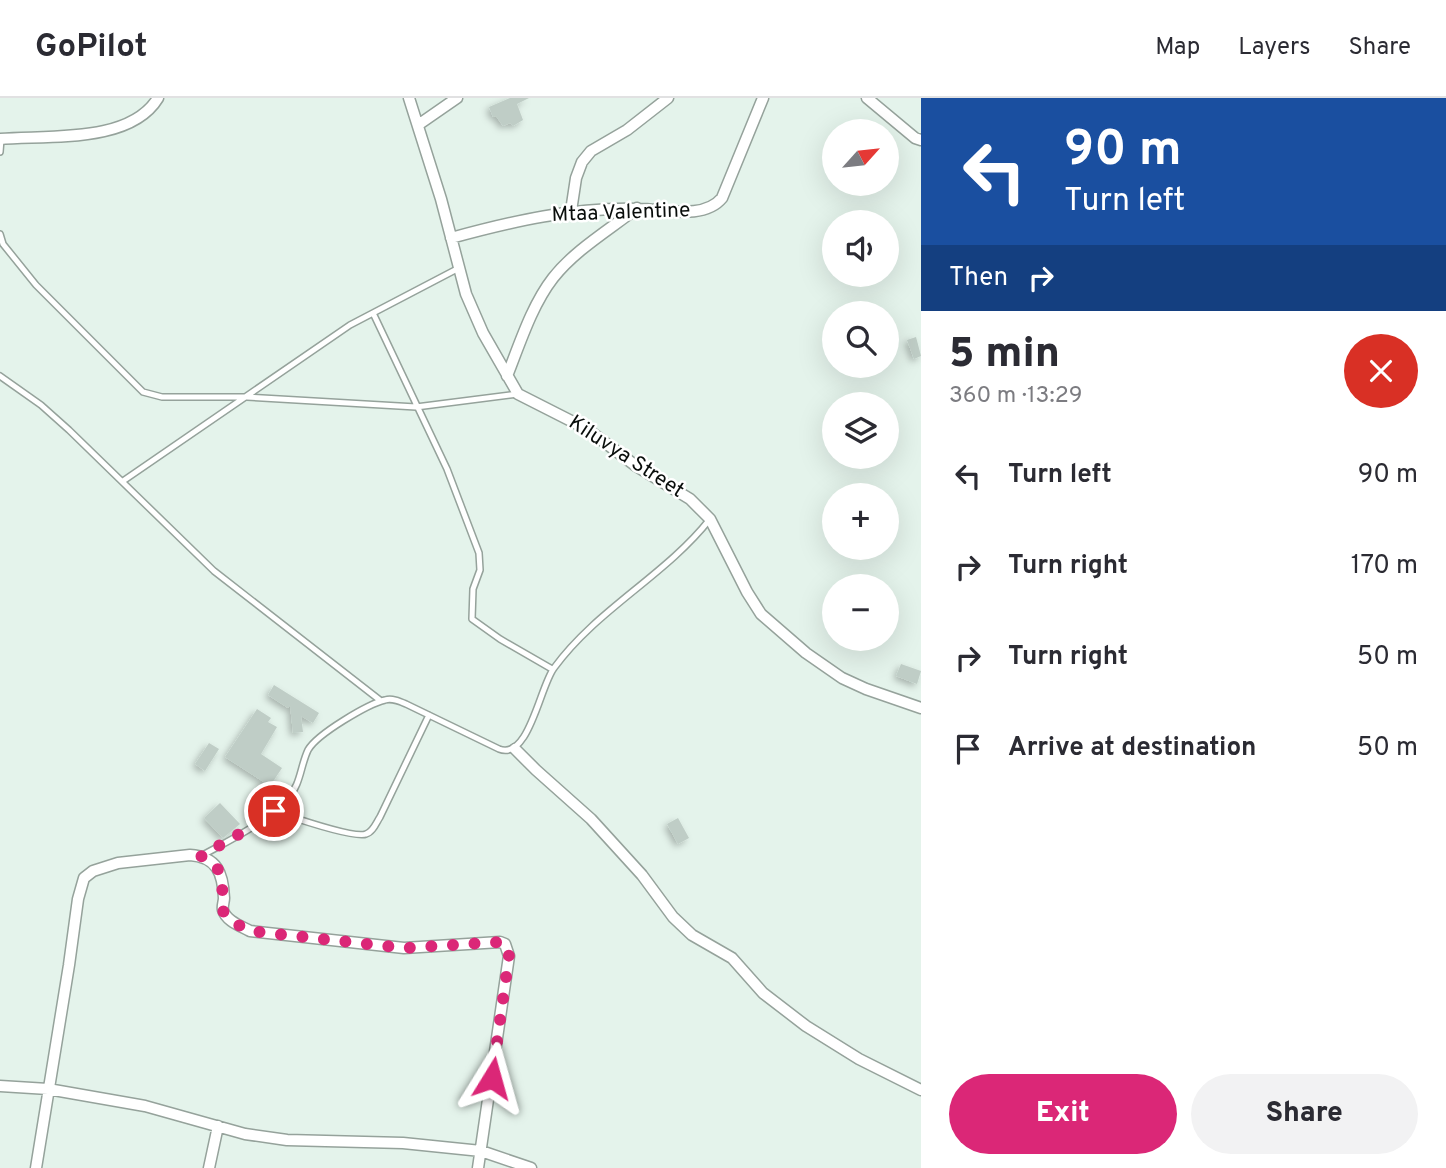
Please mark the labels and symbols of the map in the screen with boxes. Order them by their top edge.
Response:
north arrow [822,119,900,196]
street label: Mtaa Valentine [551,197,691,229]
street label: Kiluvya Street [563,410,689,504]
pin [244,781,304,841]
position arrow [455,1041,529,1115]

